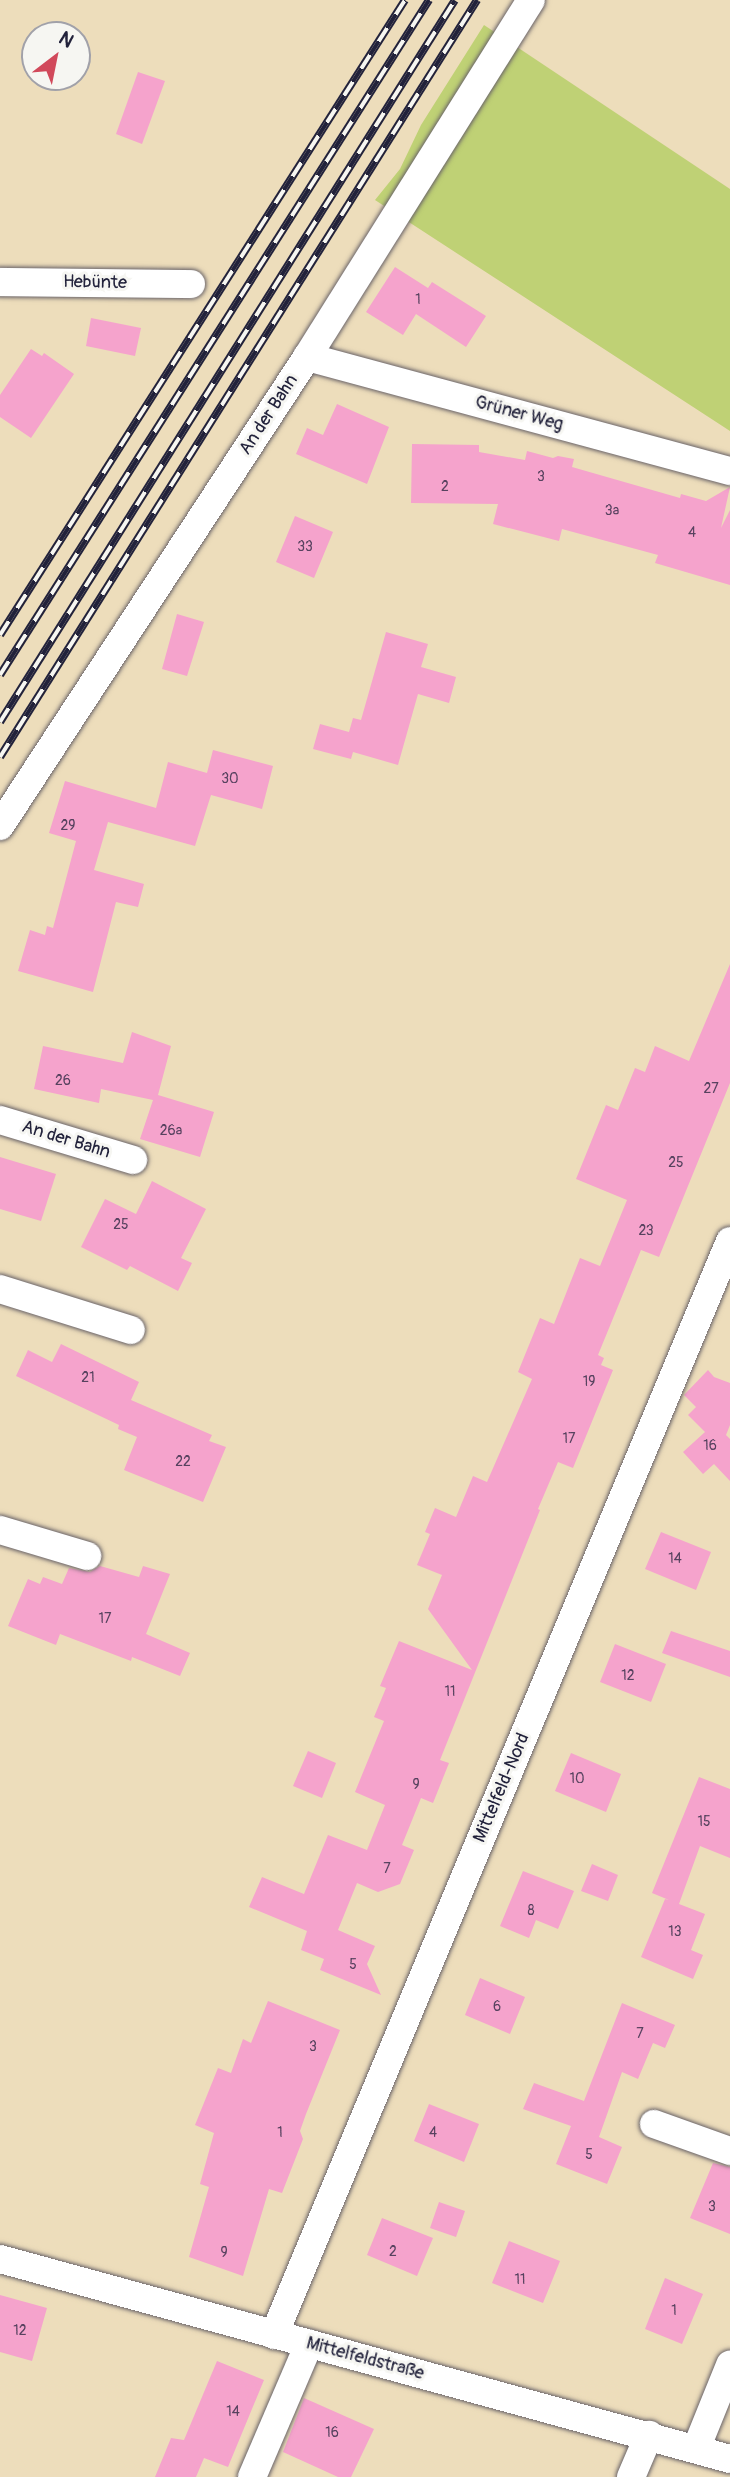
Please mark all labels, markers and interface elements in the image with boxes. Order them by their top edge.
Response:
north arrow [21,21,91,91]
text: N [54,26,78,53]
street label: Hebünte [63,272,127,294]
house number: 1 [415,292,421,308]
street label: An der Bahn [235,371,303,459]
street label: Grüner Weg [473,392,565,436]
house number: 3 [537,469,545,485]
house number: 2 [441,479,449,495]
house number: 3a [605,503,619,519]
house number: 4 [688,525,696,541]
house number: 33 [297,539,313,555]
house number: 30 [221,771,239,787]
house number: 29 [60,818,76,834]
house number: 26 [55,1073,71,1089]
house number: 27 [703,1081,719,1097]
street label: An der Bahn [19,1116,113,1164]
house number: 26a [160,1123,182,1139]
house number: 25 [668,1155,684,1171]
house number: 25 [113,1217,129,1233]
house number: 23 [638,1223,654,1239]
house number: 21 [81,1370,95,1386]
house number: 19 [583,1374,595,1390]
house number: 17 [563,1431,575,1447]
house number: 16 [703,1438,717,1454]
house number: 22 [175,1454,191,1470]
house number: 14 [668,1551,682,1567]
house number: 17 [99,1611,111,1627]
house number: 12 [621,1668,635,1684]
house number: 11 [445,1684,455,1700]
street label: Mittelfeld-Nord [469,1730,535,1846]
house number: 10 [569,1771,585,1787]
house number: 9 [412,1777,420,1793]
house number: 15 [697,1814,711,1830]
house number: 7 [383,1861,391,1877]
house number: 8 [527,1903,535,1919]
house number: 13 [668,1924,682,1940]
house number: 5 [349,1957,357,1973]
house number: 6 [493,1999,501,2015]
house number: 7 [636,2026,644,2042]
house number: 3 [309,2039,317,2055]
house number: 1 [277,2125,283,2141]
house number: 4 [429,2125,437,2141]
house number: 5 [585,2147,593,2163]
house number: 3 [708,2199,716,2215]
house number: 2 [389,2244,397,2260]
house number: 9 [220,2245,228,2261]
house number: 11 [515,2272,525,2288]
house number: 1 [671,2303,677,2319]
house number: 12 [13,2323,27,2339]
street label: Mittelfeldstraße [304,2333,426,2385]
house number: 14 [226,2404,240,2420]
house number: 16 [325,2425,339,2441]

